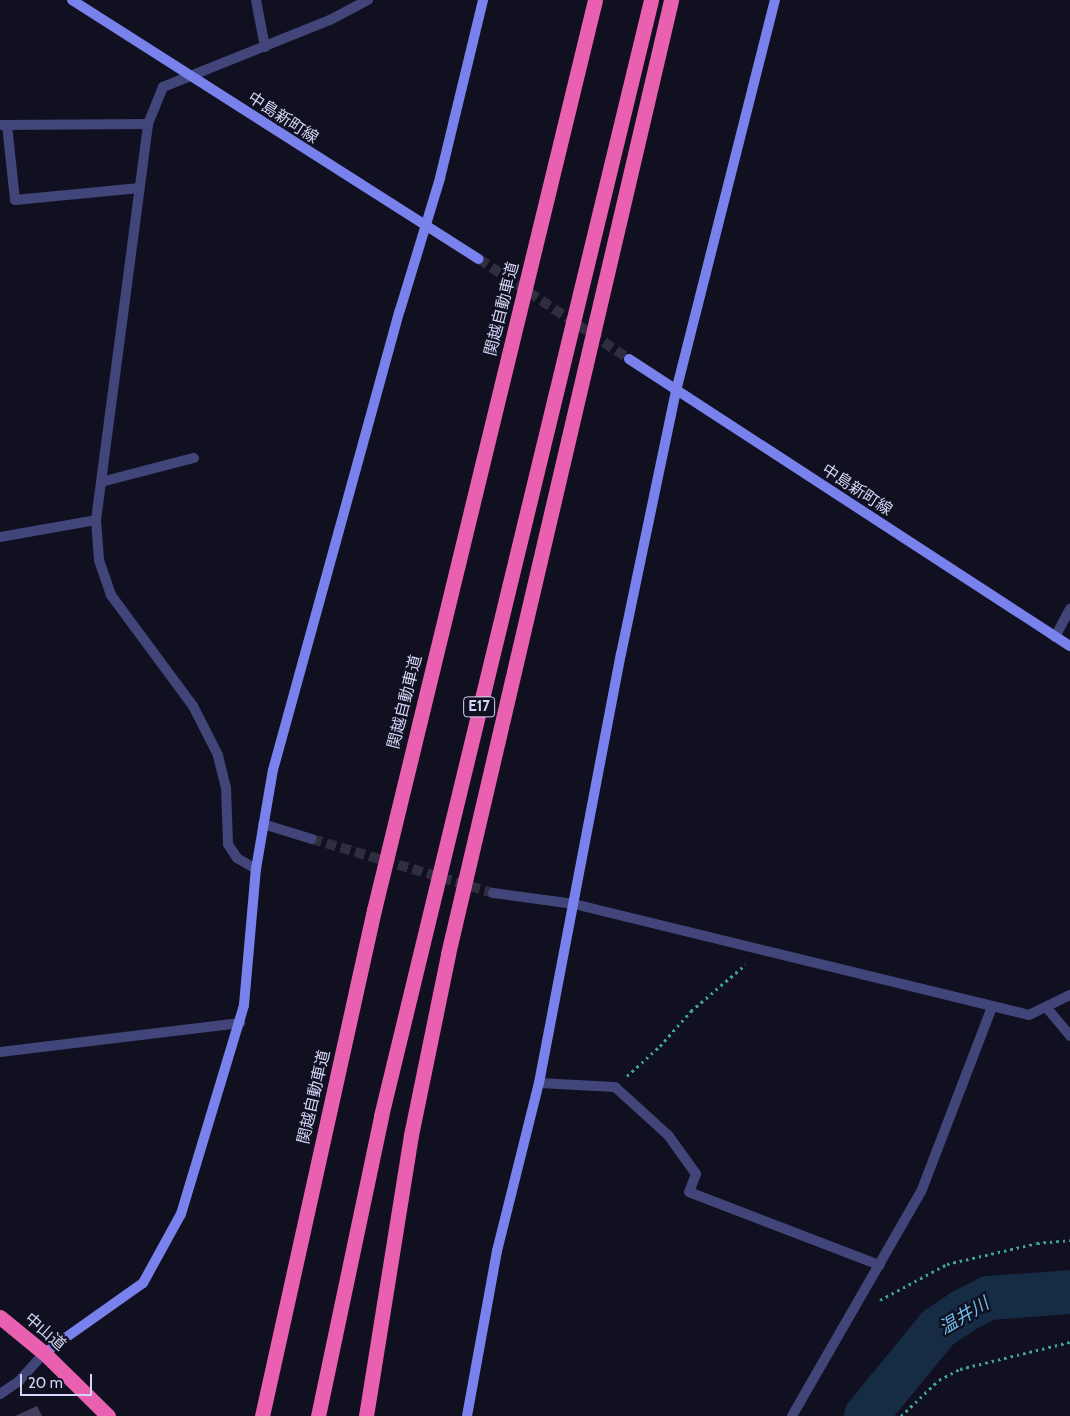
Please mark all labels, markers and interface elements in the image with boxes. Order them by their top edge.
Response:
street label: 中島新町線 [244,88,322,148]
street label: 関越自動車道 [481,260,523,358]
street label: 中島新町線 [818,460,896,520]
street label: 関越自動車道 [384,653,426,751]
road number: E17 [463,694,495,720]
street label: 関越自動車道 [294,1048,334,1146]
water label: 温井川 [935,1293,993,1339]
street label: 中山道 [21,1309,69,1355]
scale bar [22,1364,95,1396]
text: 20 m [28,1374,63,1392]

